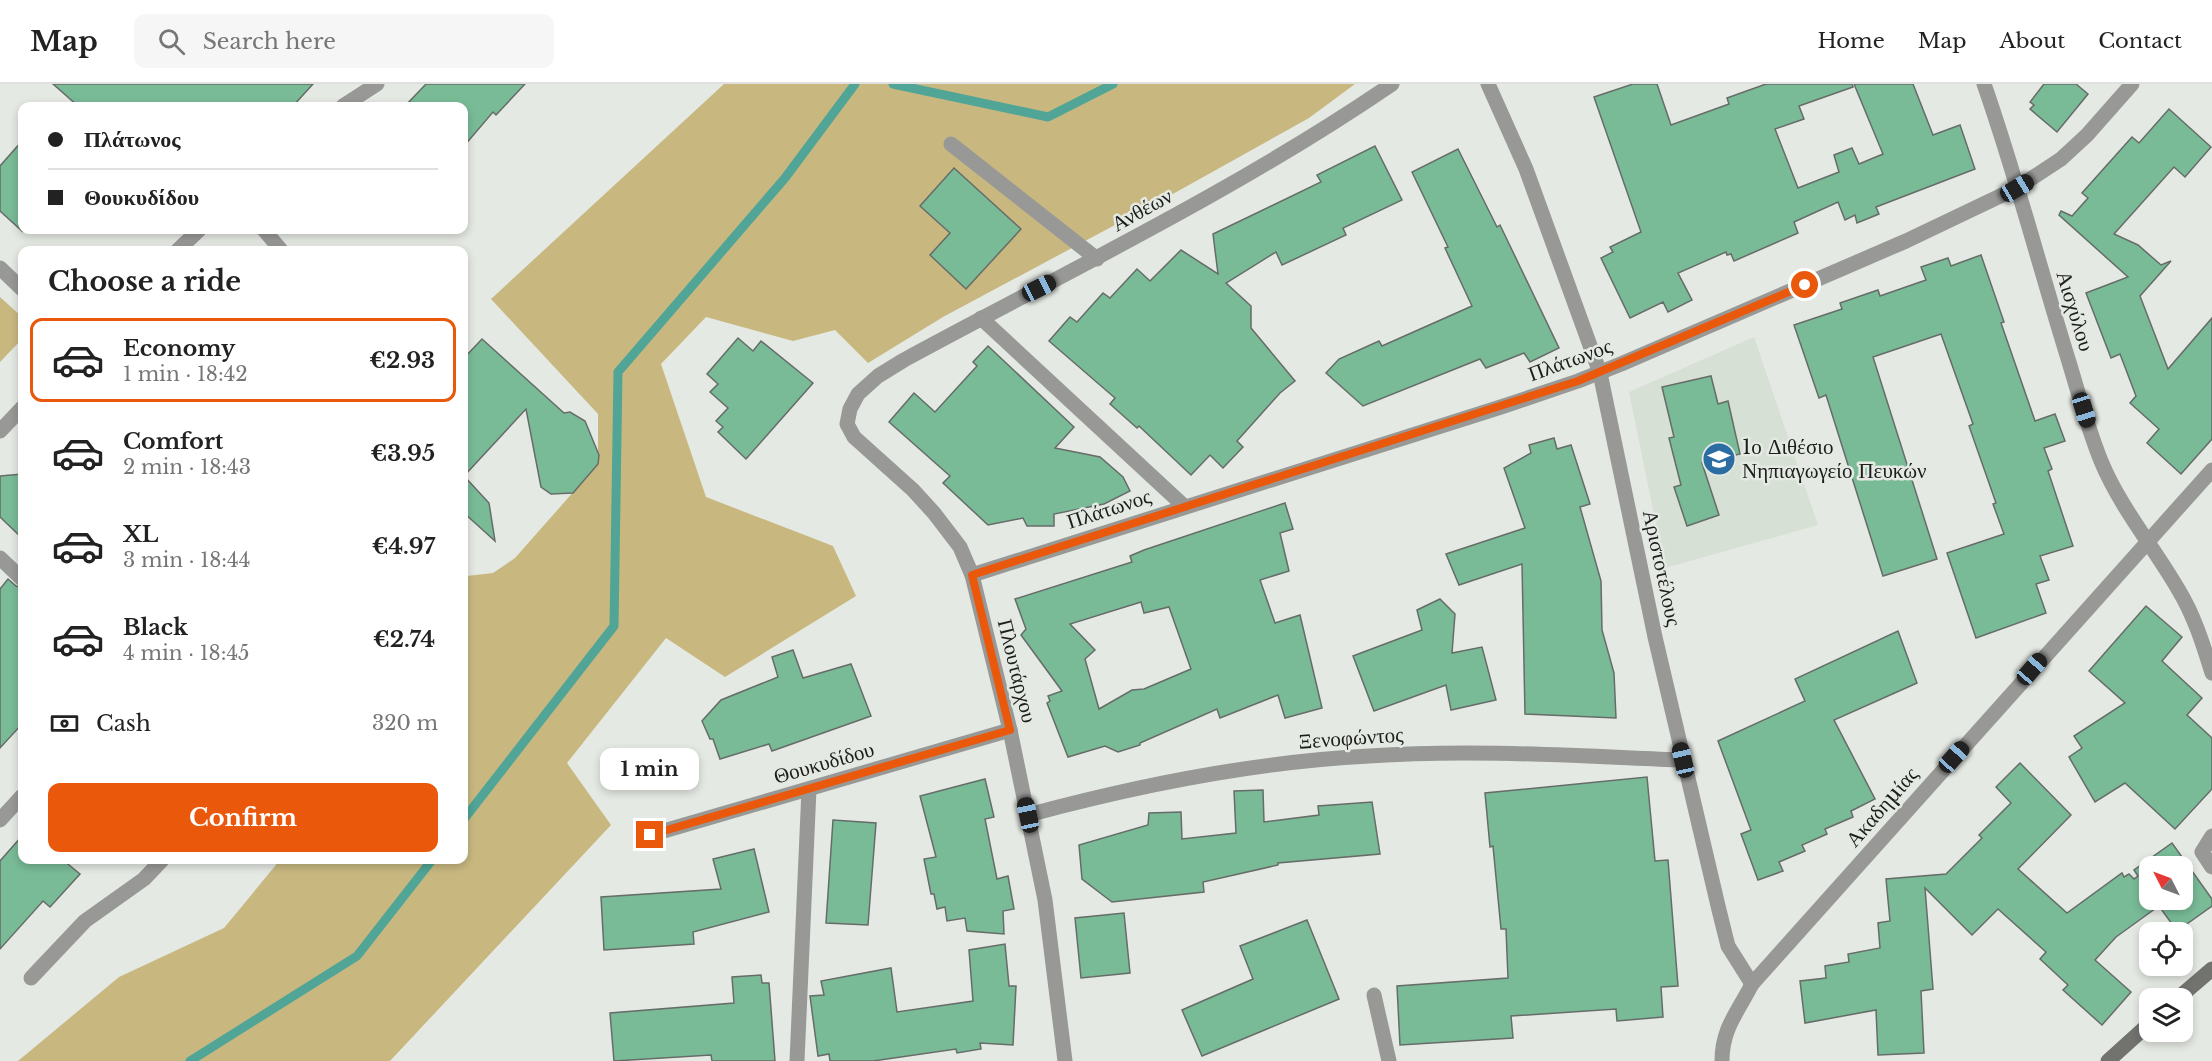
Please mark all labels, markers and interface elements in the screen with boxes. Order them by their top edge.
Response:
search box [134,14,554,68]
text: Map [30,24,98,59]
icon: search [155,25,188,58]
text: Search here [203,28,336,55]
text: Home [1818,28,1885,54]
text: Map [1918,28,1966,54]
text: About [1999,28,2065,54]
text: Contact [2098,28,2182,54]
text: Πλάτωνος [84,126,181,153]
car [1997,171,2037,205]
street label: Ανθέων [1107,183,1177,237]
text: Θουκυδίδου [84,184,199,211]
text: Choose a ride [48,265,241,298]
street label: Αισχύλου [2050,268,2100,354]
route start [1791,271,1818,298]
car [1019,272,1059,304]
icon: car [51,333,105,387]
street label: Πλάτωνος [1525,333,1616,387]
text: Economy [123,335,235,362]
text: €2.93 [369,347,435,374]
text: 1 min · 18:42 [123,362,248,386]
car [2070,390,2098,430]
icon: car [51,426,105,480]
text: Comfort [123,428,223,455]
place label: 1ο Διθέσιο Νηπιαγωγείο Πευκών [1742,434,1927,484]
text: €3.95 [371,440,435,467]
school or university icon: 1ο Διθέσιο Νηπιαγωγείο Πευκών [1701,441,1737,477]
text: 2 min · 18:43 [123,455,251,479]
street label: Πλάτωνος [1064,483,1155,535]
street label: Αριστοτέλους [1637,507,1687,629]
icon: car [51,519,105,573]
text: XL [123,521,158,548]
text: €4.97 [372,533,435,560]
text: 3 min · 18:44 [123,548,250,572]
icon: car [51,612,105,666]
text: Black [123,614,188,641]
street label: Πλουτάρχου [992,616,1042,726]
text: €2.74 [373,626,435,653]
text: 4 min · 18:45 [123,641,249,665]
car [2013,650,2051,688]
icon: cash [48,707,81,740]
text: Cash [96,710,151,737]
text: 320 m [372,711,438,735]
street label: Ξενοφώντος [1298,721,1405,755]
street label: Θουκυδίδου [771,736,877,790]
car [1935,738,1973,776]
car [1670,740,1696,780]
callout: 1 min [600,748,700,790]
text: 1 min [621,757,678,781]
street label: Ακαδημίας [1840,761,1924,852]
button: Confirm [48,783,438,852]
car [1015,796,1041,834]
route end [636,821,663,848]
north arrow [2139,856,2193,910]
map controls [2139,856,2193,1042]
button: locate [2139,922,2193,976]
button: layers [2139,988,2193,1042]

